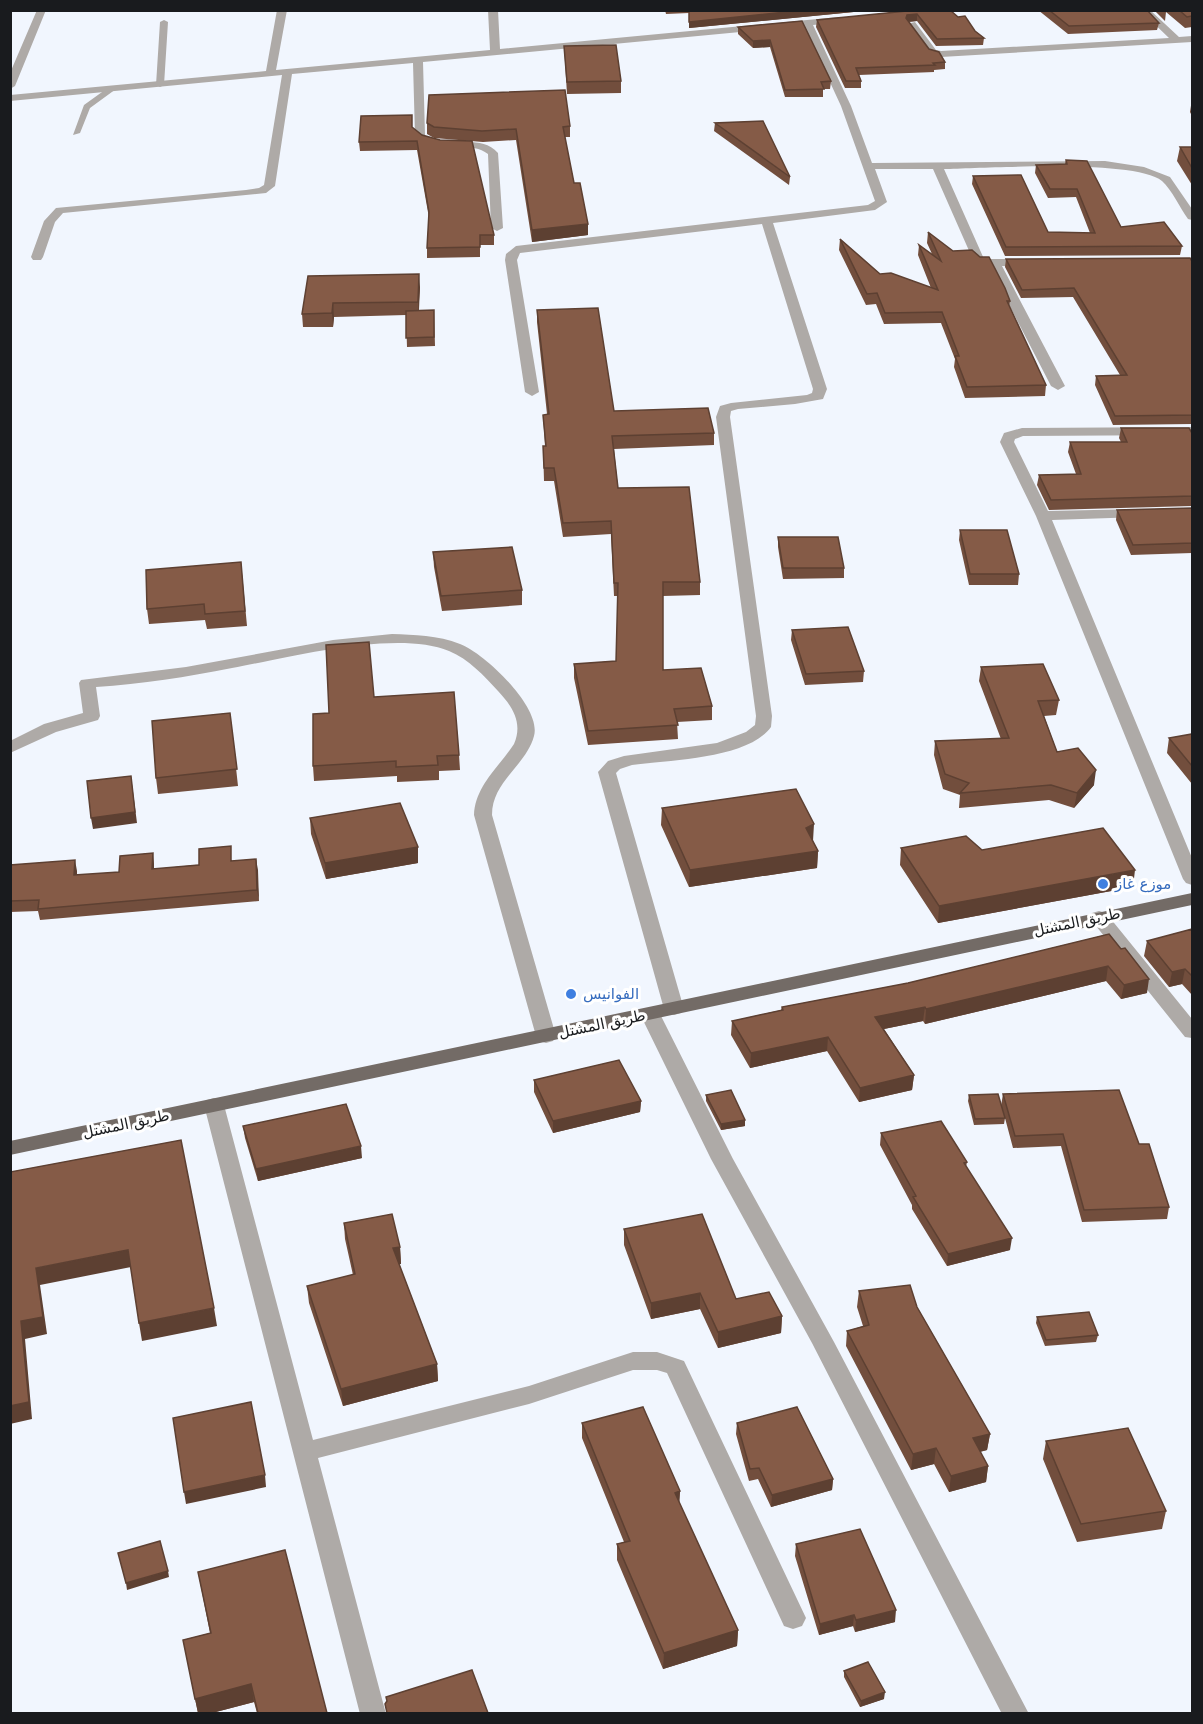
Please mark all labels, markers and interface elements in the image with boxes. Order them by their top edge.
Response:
place label: موزع غاز [1114,875,1171,893]
marker: موزع غاز [1096,877,1110,891]
street label: طريق المشتل [1032,904,1122,940]
place label: الفوانيس [583,985,639,1003]
marker: الفوانيس [564,987,578,1001]
street label: طريق المشتل [557,1006,647,1042]
street label: طريق المشتل [81,1106,171,1142]

